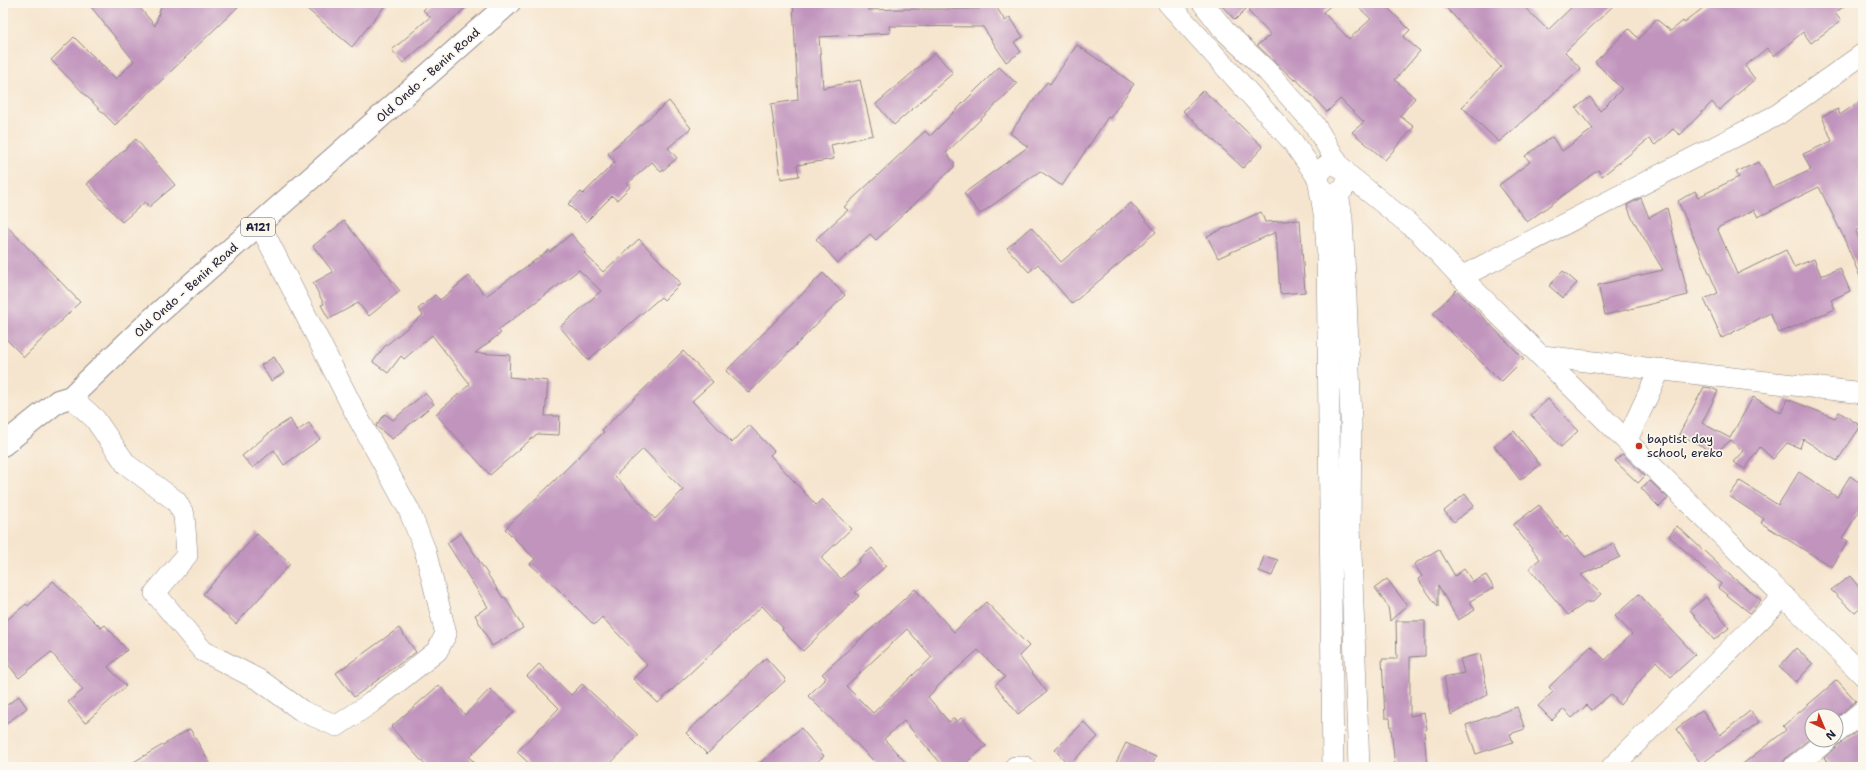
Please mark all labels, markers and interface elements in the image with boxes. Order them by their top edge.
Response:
street label: Old Ondo - Benin Road [373,24,484,126]
road number: A121 [241,218,275,236]
street label: Old Ondo - Benin Road [131,239,242,341]
place label: baptist day school, ereko [1647,431,1723,461]
marker: baptist day school, ereko [1634,441,1644,451]
north arrow [1804,708,1844,748]
text: N [1822,726,1839,743]

